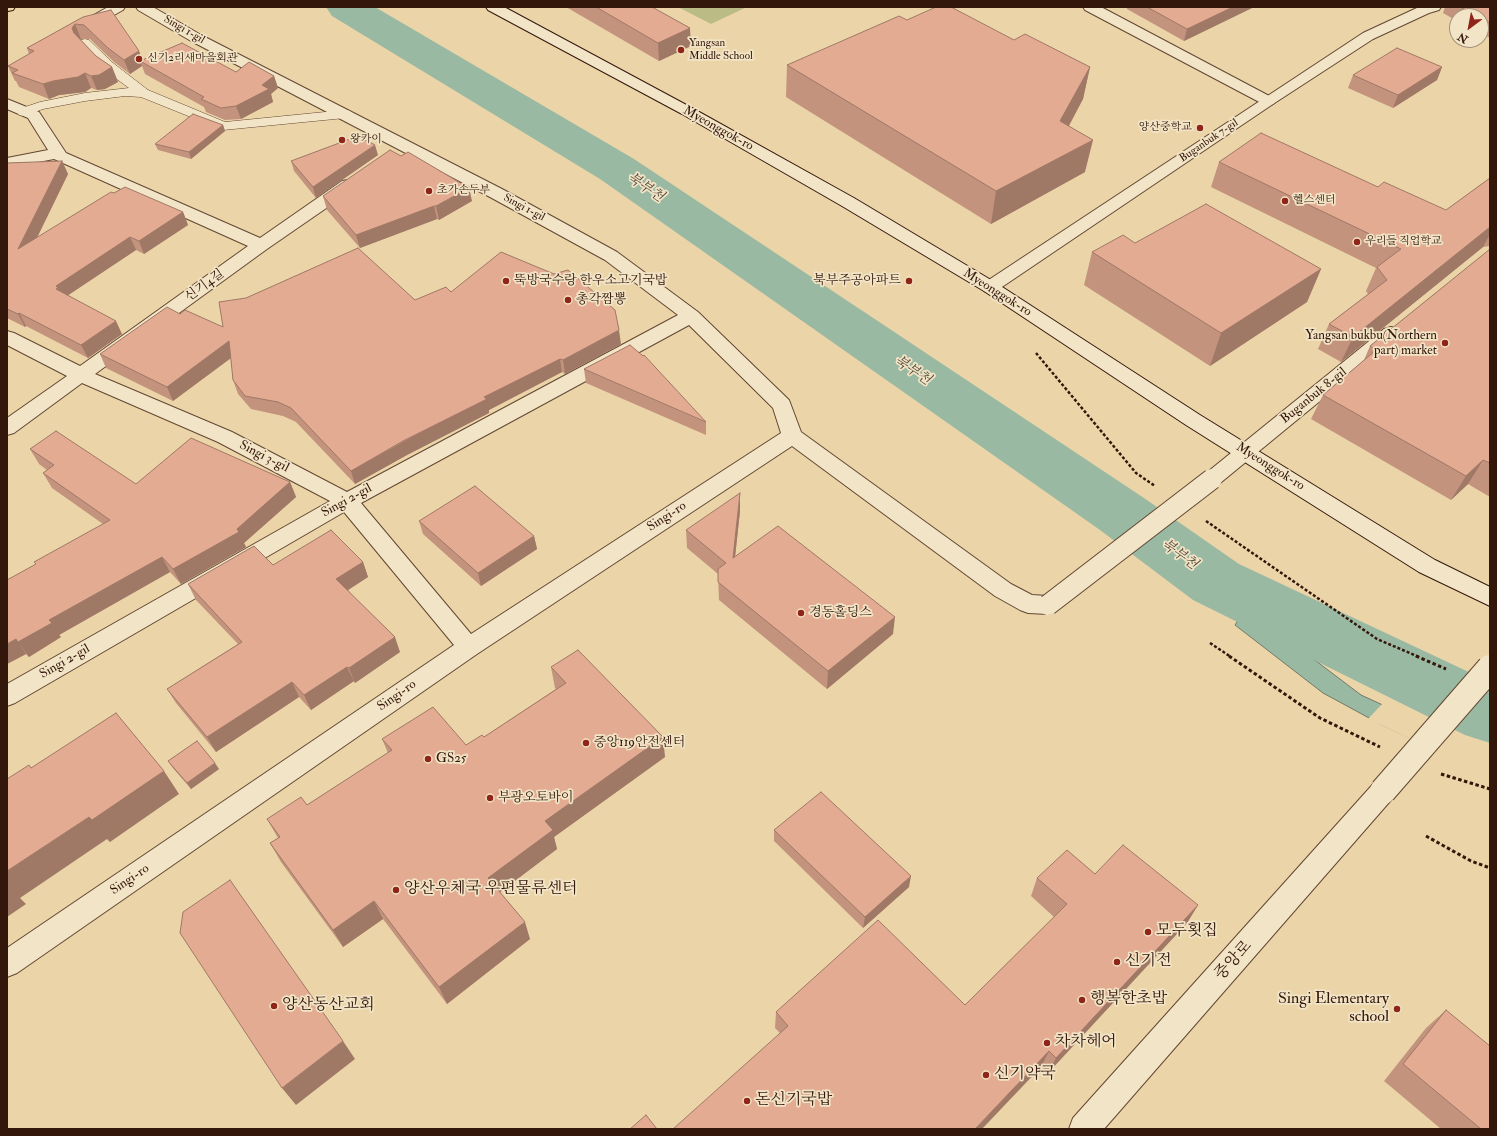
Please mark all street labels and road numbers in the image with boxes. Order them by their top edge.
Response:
street label: Singi 1-gil [161,13,207,47]
street label: Myeonggok-ro [680,103,756,155]
street label: Buganbuk 7-gil [1177,117,1241,165]
street label: Singi 1-gil [501,192,547,224]
street label: Myeonggok-ro [960,266,1034,320]
street label: 신기4길 [182,267,228,305]
street label: Buganbuk 8-gil [1278,365,1350,427]
street label: Singi 3-gil [237,438,291,476]
street label: Myeonggok-ro [1233,440,1307,494]
street label: Singi 2-gil [319,481,375,521]
street label: Singi-ro [644,499,690,535]
street label: Singi 2-gil [37,641,93,683]
street label: Singi-ro [375,677,419,715]
street label: Singi-ro [108,861,152,899]
street label: 중앙로 [1211,937,1257,985]

